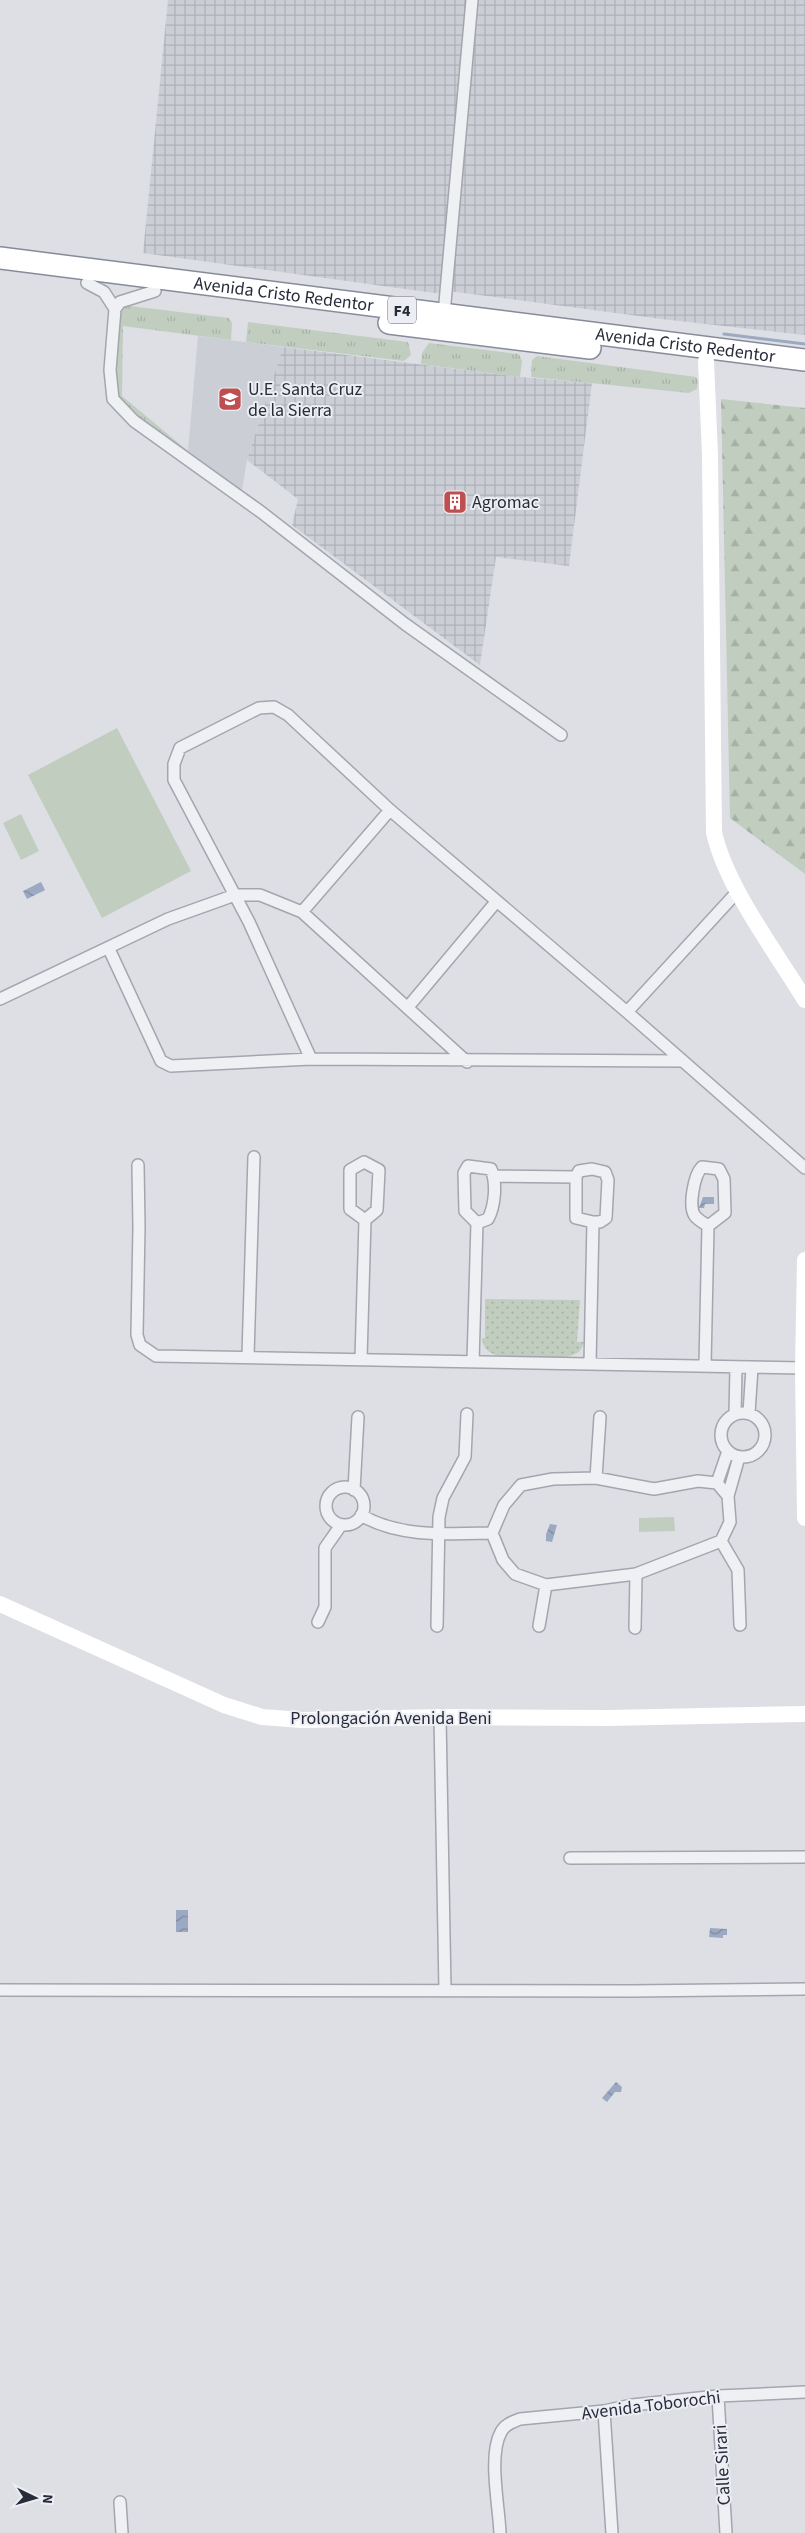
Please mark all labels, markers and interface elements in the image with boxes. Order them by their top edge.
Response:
street label: Avenida Cristo Redentor [192,271,376,318]
road number: F4 [388,296,416,324]
street label: Avenida Cristo Redentor [594,322,778,369]
place label: U.E. Santa Cruz de la Sierra [248,377,363,423]
school or university icon: U.E. Santa Cruz de la Sierra [217,386,243,412]
building icon: Agromac [442,489,468,515]
place label: Agromac [472,490,539,515]
street label: Prolongación Avenida Beni [290,1706,492,1731]
street label: Avenida Toborochi [580,2385,722,2426]
street label: Calle Sirari [708,2424,737,2506]
north arrow [10,2473,60,2523]
text: N [37,2494,57,2505]

